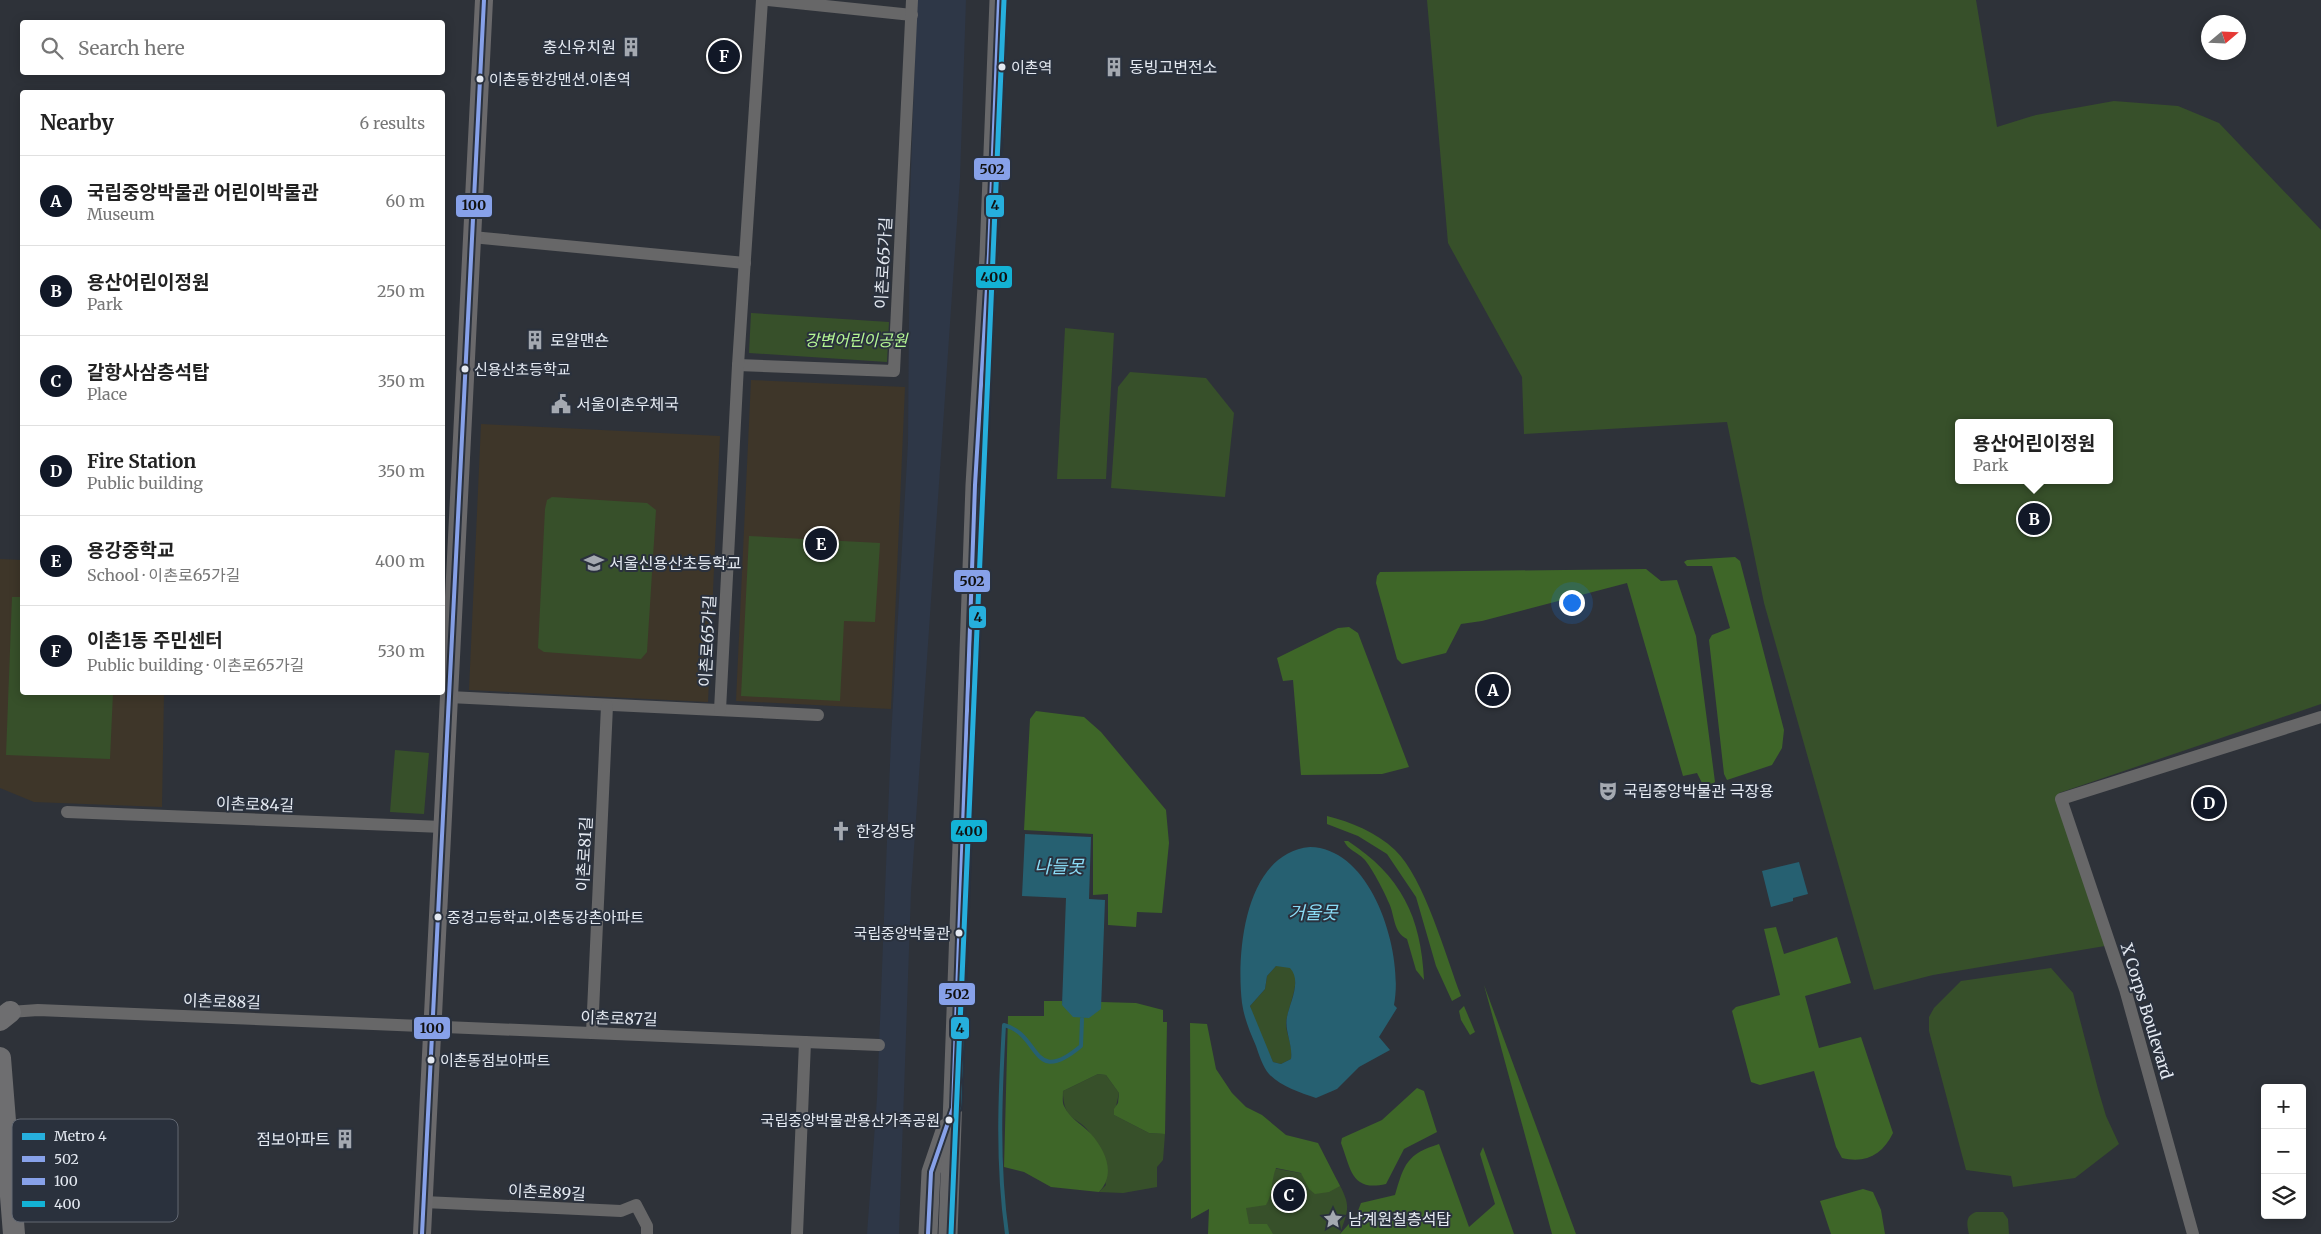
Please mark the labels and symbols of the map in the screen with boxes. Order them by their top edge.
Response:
north arrow [2201,15,2246,60]
building icon: 충신유치원 [620,36,642,58]
place label: 충신유치원 [542,37,616,57]
pin: F [708,37,740,75]
building icon: 동빙고변전소 [1103,56,1125,78]
place label: 동빙고변전소 [1129,57,1217,77]
place label: 이촌역 [1011,58,1052,77]
marker: 이촌역 [997,62,1007,72]
place label: 이촌동한강맨션.이촌역 [489,70,631,89]
marker: 이촌동한강맨션.이촌역 [475,74,485,84]
line badge: 502 [973,157,1011,181]
text: 502 [979,160,1005,178]
line badge: 100 [455,194,493,218]
line badge: 4 [985,194,1005,218]
text: 100 [462,196,486,214]
text: 4 [991,196,1000,214]
street label: 이촌로65가길 [871,217,895,309]
line badge: 400 [975,265,1013,289]
text: 400 [980,268,1008,286]
building icon: 로얄맨숀 [524,329,546,351]
place label: 로얄맨숀 [550,330,609,350]
park label: 강변어린이공원 [804,330,909,350]
place label: 신용산초등학교 [474,360,571,379]
marker: 신용산초등학교 [460,364,470,374]
public building icon: 서울이촌우체국 [550,393,572,415]
place label: 서울이촌우체국 [576,394,679,414]
pin: B [2018,500,2050,538]
pin: E [805,525,837,563]
school or university icon: 서울신용산초등학교 [583,552,605,574]
place label: 서울신용산초등학교 [609,553,741,573]
line badge: 502 [953,569,991,593]
text: 502 [959,572,985,590]
your location [1559,590,1585,616]
street label: 이촌로65가길 [695,595,719,687]
line badge: 4 [968,605,987,629]
text: 4 [974,608,983,626]
pin: A [1477,671,1509,709]
theatre icon: 국립중앙박물관 극장용 [1597,780,1619,802]
place label: 국립중앙박물관 극장용 [1623,781,1774,801]
pin: D [2193,784,2225,822]
street label: 이촌로84길 [216,793,294,815]
street label: 이촌로81길 [572,816,596,892]
line badge: 400 [950,819,988,843]
church icon: 한강성당 [830,820,852,842]
place label: 한강성당 [856,821,915,841]
text: 400 [955,822,983,840]
water label: 나들못 [1034,855,1085,878]
water label: 거울못 [1288,901,1339,924]
place label: 중경고등학교.이촌동강촌아파트 [447,908,644,927]
marker: 중경고등학교.이촌동강촌아파트 [433,912,443,922]
place label: 국립중앙박물관 [853,924,950,943]
marker: 국립중앙박물관 [954,928,964,938]
street label: X Corps Boulevard [2117,940,2177,1082]
line badge: 502 [938,982,976,1006]
text: 502 [944,985,970,1003]
street label: 이촌로88길 [183,990,261,1012]
street label: 이촌로87길 [580,1007,658,1029]
line badge: 100 [413,1016,451,1040]
line badge: 4 [950,1016,970,1040]
text: 100 [420,1019,444,1037]
text: 4 [956,1019,965,1037]
place label: 이촌동점보아파트 [440,1051,551,1070]
marker: 이촌동점보아파트 [426,1055,436,1065]
place label: 국립중앙박물관용산가족공원 [761,1111,940,1130]
marker: 국립중앙박물관용산가족공원 [944,1115,954,1125]
legend [12,1119,178,1222]
text: Metro 4 [54,1127,107,1145]
building icon: 점보아파트 [334,1128,356,1150]
place label: 점보아파트 [256,1129,330,1149]
text: 502 [54,1150,79,1168]
text: 100 [54,1172,78,1190]
pin: C [1273,1176,1305,1214]
street label: 이촌로89길 [508,1180,586,1204]
text: 400 [54,1195,81,1213]
place icon: 남계원칠층석탑 [1322,1208,1344,1230]
place label: 남계원칠층석탑 [1348,1209,1451,1229]

